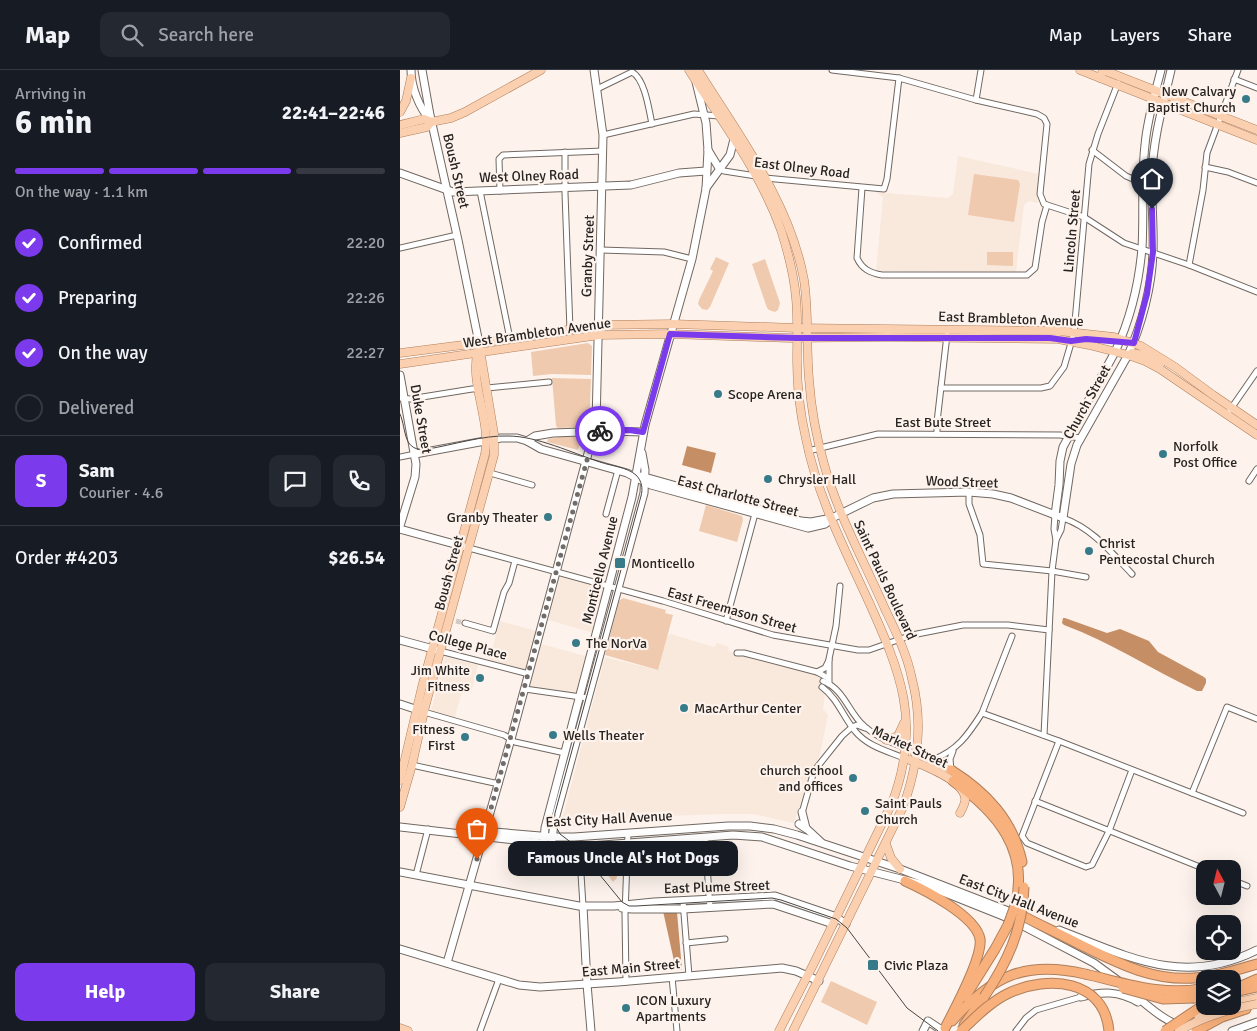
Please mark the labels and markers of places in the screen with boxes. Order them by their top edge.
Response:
place label: New Calvary Baptist Church [1147,83,1236,116]
marker: New Calvary Baptist Church [1240,93,1252,105]
pin [1131,158,1173,209]
place label: Scope Arena [728,386,802,403]
marker: Scope Arena [712,388,724,400]
place label: Norfolk Post Office [1173,438,1237,471]
marker: Norfolk Post Office [1157,448,1169,460]
place label: Chrysler Hall [778,471,856,488]
marker: Chrysler Hall [762,473,774,485]
place label: Granby Theater [447,509,539,526]
marker: Granby Theater [542,511,554,523]
place label: Christ Pentecostal Church [1099,535,1215,568]
marker: Christ Pentecostal Church [1083,545,1095,557]
place label: Monticello [631,555,695,572]
marker: Monticello [613,556,627,570]
place label: The NorVa [586,635,647,652]
marker: The NorVa [570,637,582,649]
place label: Jim White Fitness [411,662,470,695]
marker: Jim White Fitness [474,672,486,684]
place label: MacArthur Center [694,700,802,717]
marker: MacArthur Center [678,702,690,714]
place label: Fitness First [412,721,455,754]
place label: Wells Theater [563,727,645,744]
marker: Wells Theater [547,729,559,741]
marker: Fitness First [459,731,471,743]
place label: church school and offices [760,762,843,795]
marker: church school and offices [847,772,859,784]
place label: Saint Pauls Church [875,795,942,828]
marker: Saint Pauls Church [859,805,871,817]
pin [456,808,498,859]
callout: Famous Uncle Al's Hot Dogs [507,842,737,876]
place label: Civic Plaza [884,957,948,974]
marker: Civic Plaza [866,958,880,972]
place label: ICON Luxury Apartments [636,992,712,1025]
marker: ICON Luxury Apartments [620,1002,632,1014]

